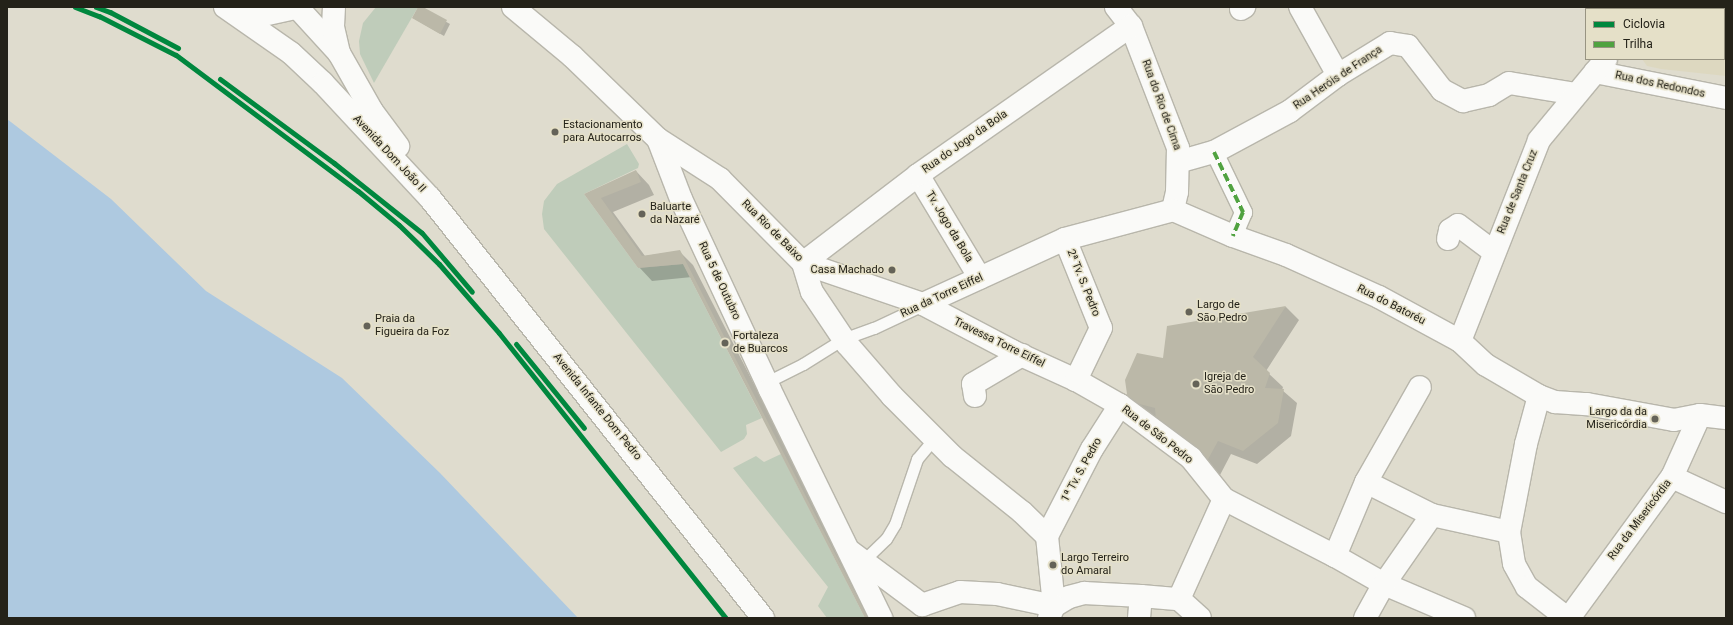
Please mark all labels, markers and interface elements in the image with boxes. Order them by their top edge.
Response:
legend [1585,8,1725,60]
text: Ciclovia [1623,17,1665,31]
text: Trilha [1623,37,1653,51]
street label: Rua Heróis de França [1291,43,1385,113]
street label: Rua do Rio de Cima [1138,58,1184,152]
street label: Rua dos Redondos [1614,69,1706,101]
street label: Rua do Jogo da Bola [920,108,1010,176]
street label: Avenida Dom João II [350,113,428,195]
place label: Estacionamento para Autocarros [563,119,643,145]
marker: Estacionamento para Autocarros [550,127,560,137]
street label: Rua de Santa Cruz [1495,148,1541,236]
street label: Tv. Jogo da Bola [923,189,975,265]
street label: Rua Rio de Baixo [738,197,806,265]
place label: Baluarte da Nazaré [650,201,700,227]
marker: Baluarte da Nazaré [637,209,647,219]
street label: Rua 5 de Outubro [695,240,743,322]
street label: 2ª Tv. S. Pedro [1064,247,1102,319]
place label: Casa Machado [811,263,884,277]
marker: Casa Machado [887,265,897,275]
street label: Rua da Torre Eiffel [899,271,985,321]
street label: Rua do Batoréu [1355,282,1427,328]
place label: Largo de São Pedro [1197,299,1247,325]
marker: Largo de São Pedro [1184,307,1194,317]
place label: Praia da Figueira da Foz [375,313,449,339]
street label: Travessa Torre Eiffel [951,315,1047,371]
marker: Praia da Figueira da Foz [362,321,372,331]
place label: Fortaleza de Buarcos [733,330,788,356]
marker: Fortaleza de Buarcos [720,338,730,348]
street label: Avenida Infante Dom Pedro [550,351,644,463]
place label: Igreja de São Pedro [1204,371,1254,397]
marker: Igreja de São Pedro [1191,379,1201,389]
street label: Rua de São Pedro [1119,403,1195,467]
place label: Largo da da Misericórdia [1586,406,1647,432]
marker: Largo da da Misericórdia [1650,414,1660,424]
street label: 1ª Tv. S. Pedro [1059,436,1105,504]
street label: Rua da Misericórdia [1605,477,1675,563]
place label: Largo Terreiro do Amaral [1061,552,1129,578]
marker: Largo Terreiro do Amaral [1048,560,1058,570]

